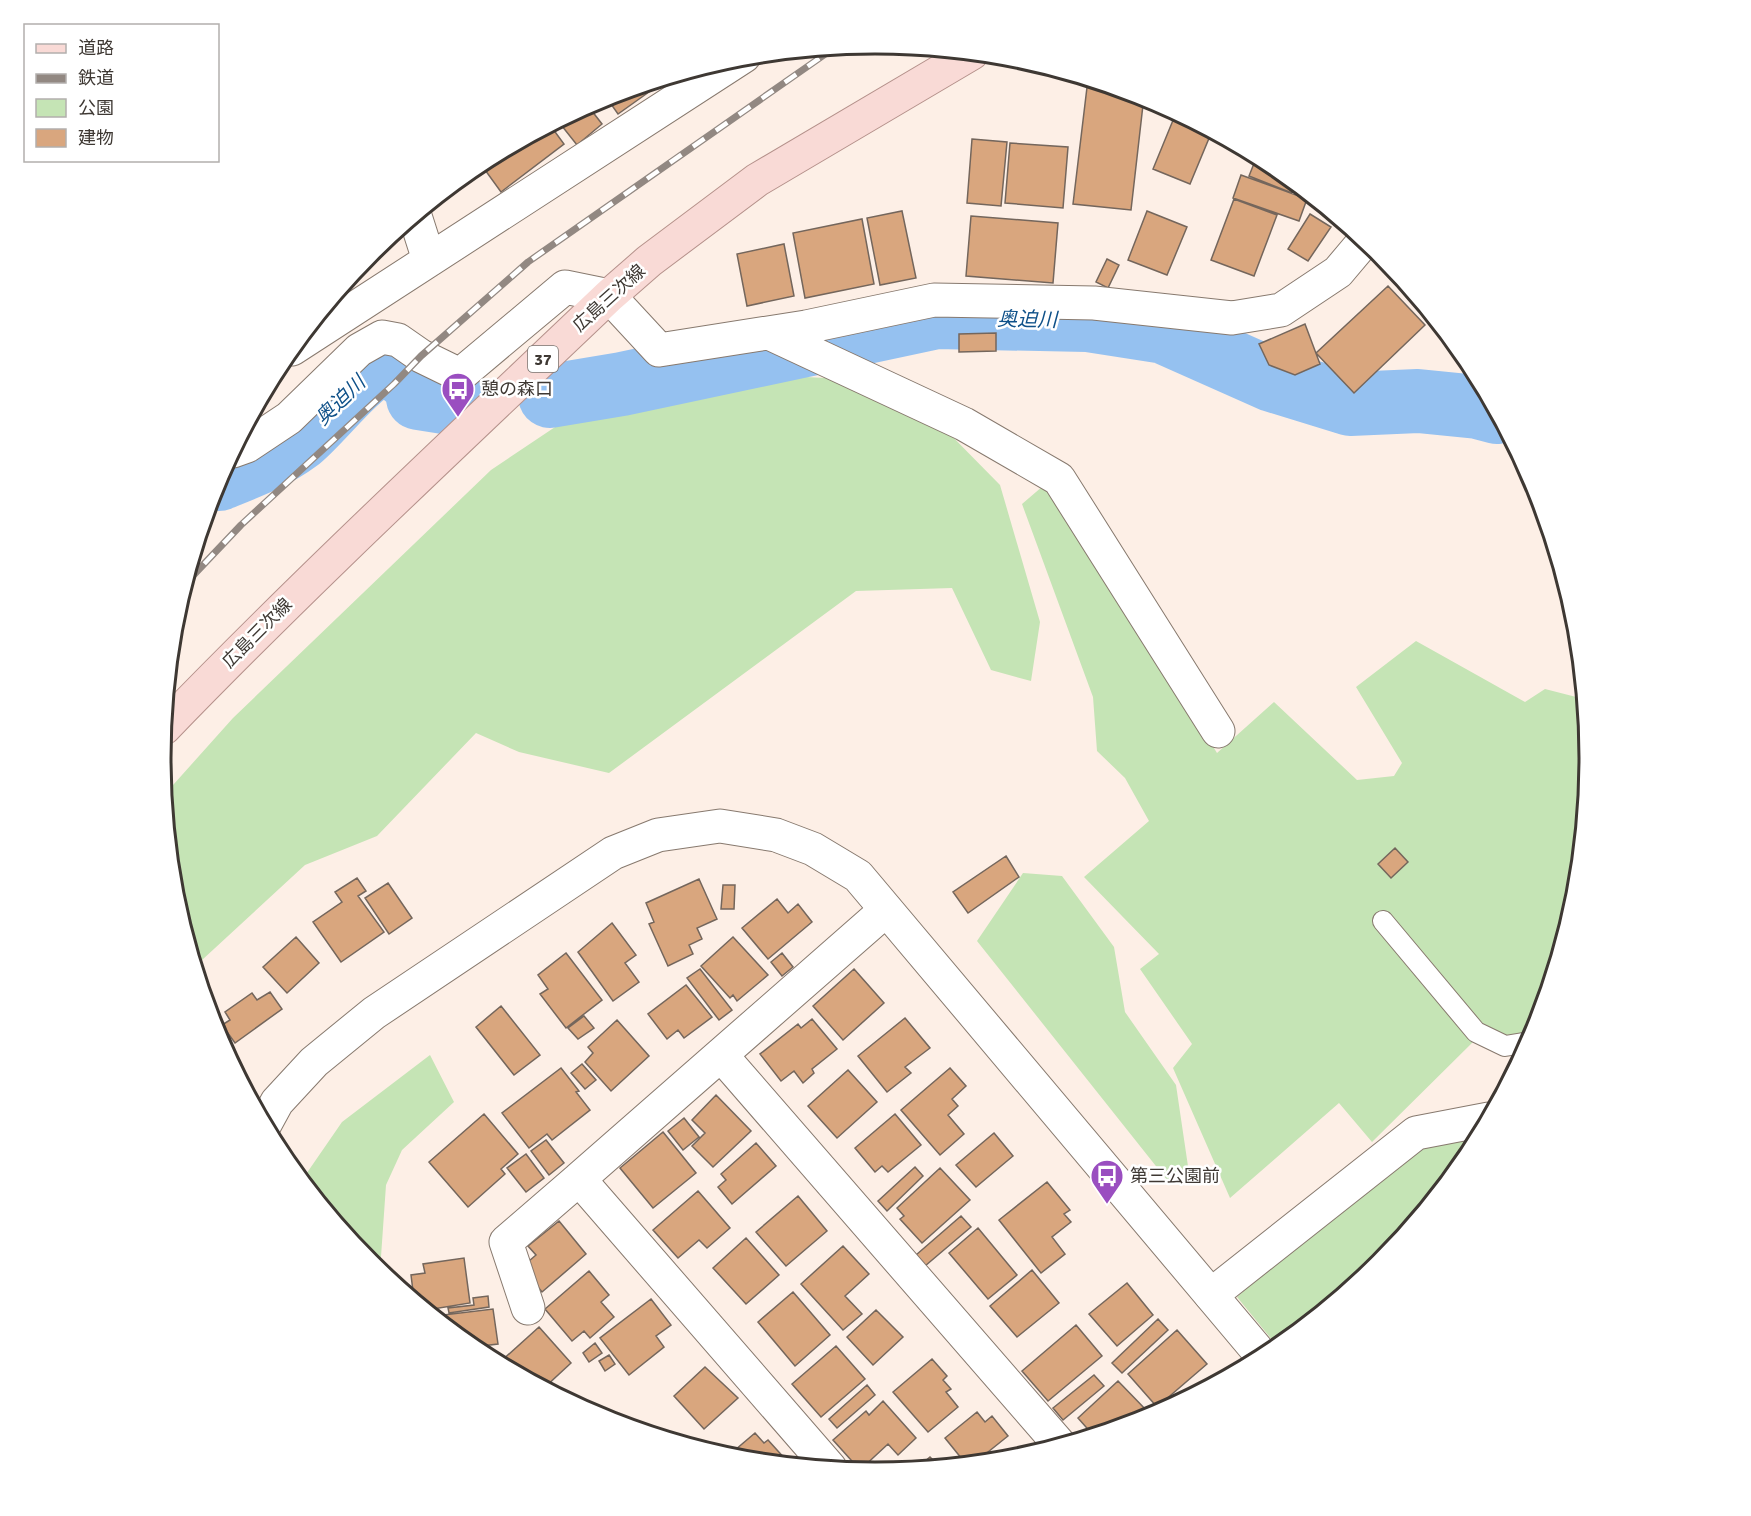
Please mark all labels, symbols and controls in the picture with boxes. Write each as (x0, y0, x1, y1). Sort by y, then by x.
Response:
legend (24, 24, 219, 162)
text: 道路 (78, 37, 114, 59)
text: 鉄道 (78, 67, 114, 89)
text: 公園 (78, 97, 114, 119)
text: 建物 (78, 127, 114, 149)
street label: 広島三次線 (568, 260, 650, 336)
water label: 奥迫川 (997, 306, 1059, 333)
road number: 37 (528, 346, 558, 372)
water label: 奥迫川 (310, 369, 372, 430)
bus stop icon: 憩の森口 (440, 371, 476, 418)
place label: 憩の森口 (481, 378, 553, 400)
street label: 広島三次線 (217, 593, 297, 673)
bus stop icon: 第三公園前 (1089, 1158, 1125, 1205)
place label: 第三公園前 (1130, 1165, 1220, 1187)

